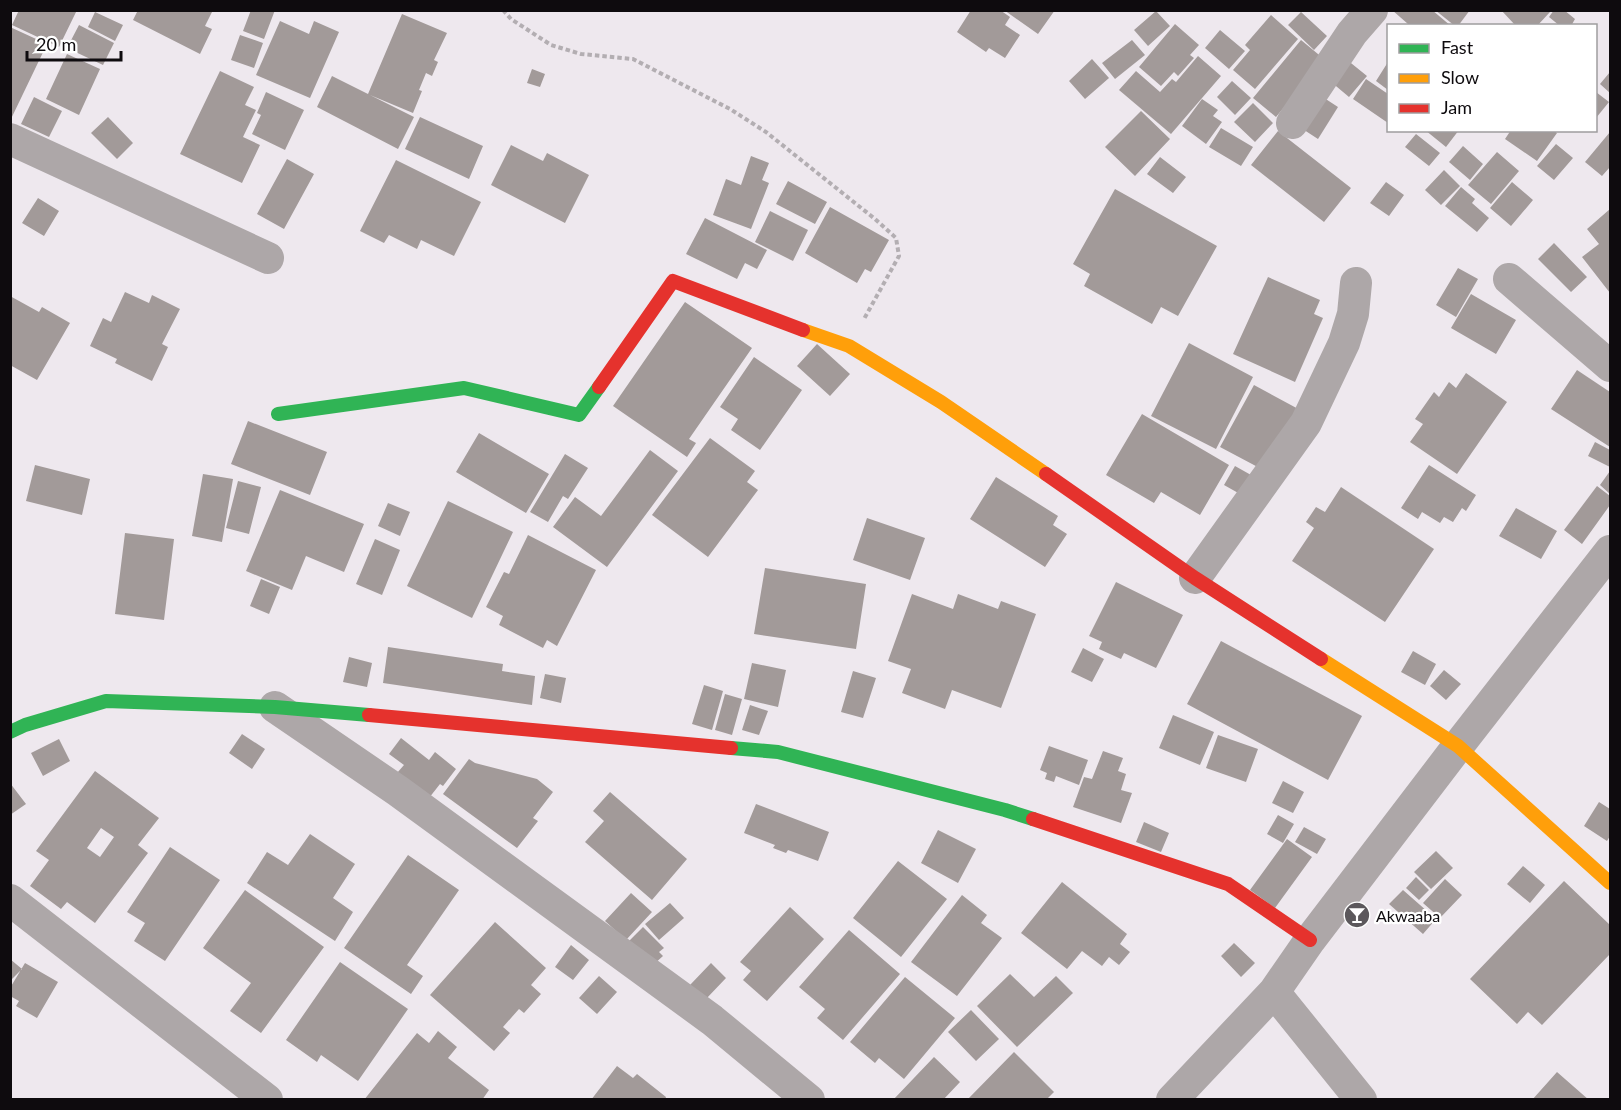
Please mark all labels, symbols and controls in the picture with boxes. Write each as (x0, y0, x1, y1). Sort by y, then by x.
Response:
scale bar (27, 24, 122, 62)
legend (1387, 24, 1597, 132)
text: 20 m (36, 33, 76, 55)
text: Fast (1441, 36, 1474, 58)
text: Slow (1441, 66, 1479, 88)
text: Jam (1441, 96, 1472, 118)
bar icon: Akwaaba (1342, 900, 1372, 930)
place label: Akwaaba (1376, 906, 1440, 925)

